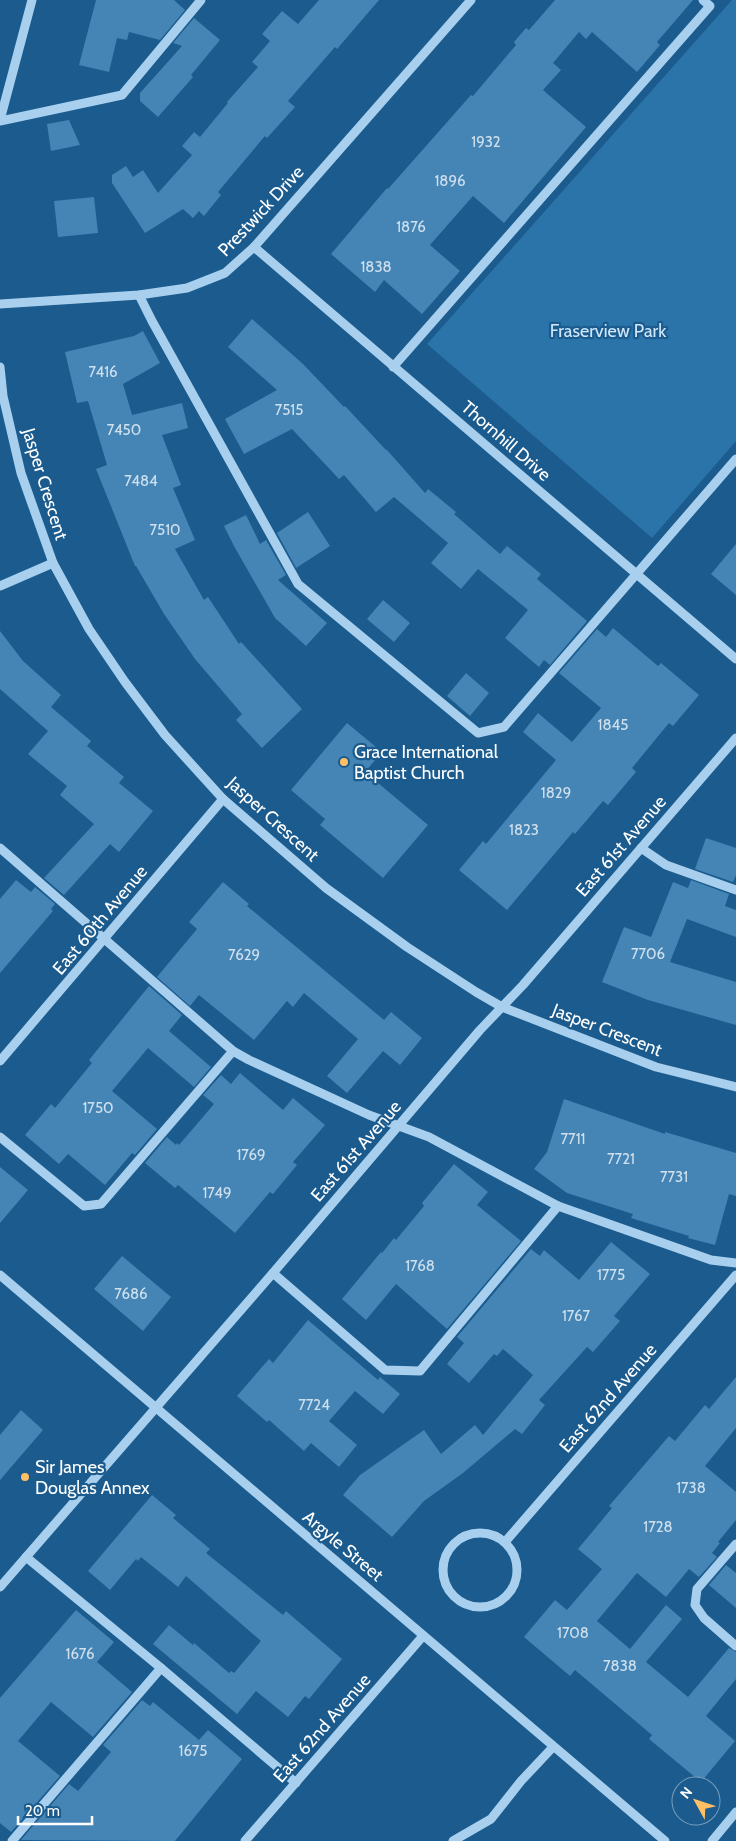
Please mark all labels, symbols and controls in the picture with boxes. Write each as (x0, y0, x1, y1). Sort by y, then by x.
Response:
house number: 1932 (471, 133, 501, 151)
street label: Prestwick Drive (213, 161, 309, 261)
house number: 1896 (434, 172, 466, 190)
house number: 1876 (396, 218, 426, 236)
house number: 1838 (360, 258, 392, 276)
park label: Fraserview Park (550, 320, 667, 342)
house number: 7416 (88, 363, 118, 381)
street label: Thornhill Drive (457, 396, 555, 486)
house number: 7515 (275, 401, 303, 419)
house number: 7450 (107, 421, 141, 439)
street label: Jasper Crescent (17, 424, 72, 543)
house number: 7484 (124, 472, 158, 490)
house number: 7510 (149, 521, 181, 539)
house number: 1845 (598, 716, 628, 734)
place label: Grace International Baptist Church (354, 741, 499, 784)
marker: Grace International Baptist Church (338, 756, 350, 768)
street label: Jasper Crescent (222, 771, 323, 866)
house number: 1829 (541, 784, 571, 802)
street label: East 61st Avenue (571, 791, 671, 901)
house number: 1823 (509, 821, 539, 839)
street label: East 60th Avenue (48, 861, 152, 979)
house number: 7706 (631, 945, 665, 963)
house number: 7629 (228, 946, 260, 964)
street label: Jasper Crescent (548, 999, 665, 1061)
street label: East 61st Avenue (306, 1096, 406, 1206)
house number: 1750 (82, 1099, 114, 1117)
house number: 7711 (561, 1130, 585, 1148)
house number: 1769 (236, 1146, 266, 1164)
house number: 7721 (607, 1150, 635, 1168)
house number: 7731 (660, 1168, 688, 1186)
house number: 1749 (202, 1184, 232, 1202)
house number: 1768 (405, 1257, 435, 1275)
house number: 1775 (597, 1266, 625, 1284)
house number: 7686 (114, 1285, 148, 1303)
house number: 1767 (562, 1307, 590, 1325)
street label: East 62nd Avenue (555, 1339, 661, 1457)
house number: 7724 (298, 1396, 330, 1414)
place label: Sir James Douglas Annex (35, 1456, 150, 1499)
marker: Sir James Douglas Annex (19, 1471, 31, 1483)
house number: 1738 (676, 1479, 706, 1497)
street label: Argyle Street (298, 1506, 388, 1586)
house number: 1728 (643, 1518, 673, 1536)
house number: 1708 (557, 1624, 589, 1642)
house number: 1676 (66, 1645, 95, 1663)
house number: 7838 (603, 1657, 637, 1675)
street label: East 62nd Avenue (269, 1669, 375, 1787)
house number: 1675 (179, 1742, 207, 1760)
north arrow (671, 1776, 721, 1826)
text: N (676, 1783, 696, 1802)
scale bar (18, 1794, 91, 1826)
text: 20 m (25, 1802, 60, 1820)

